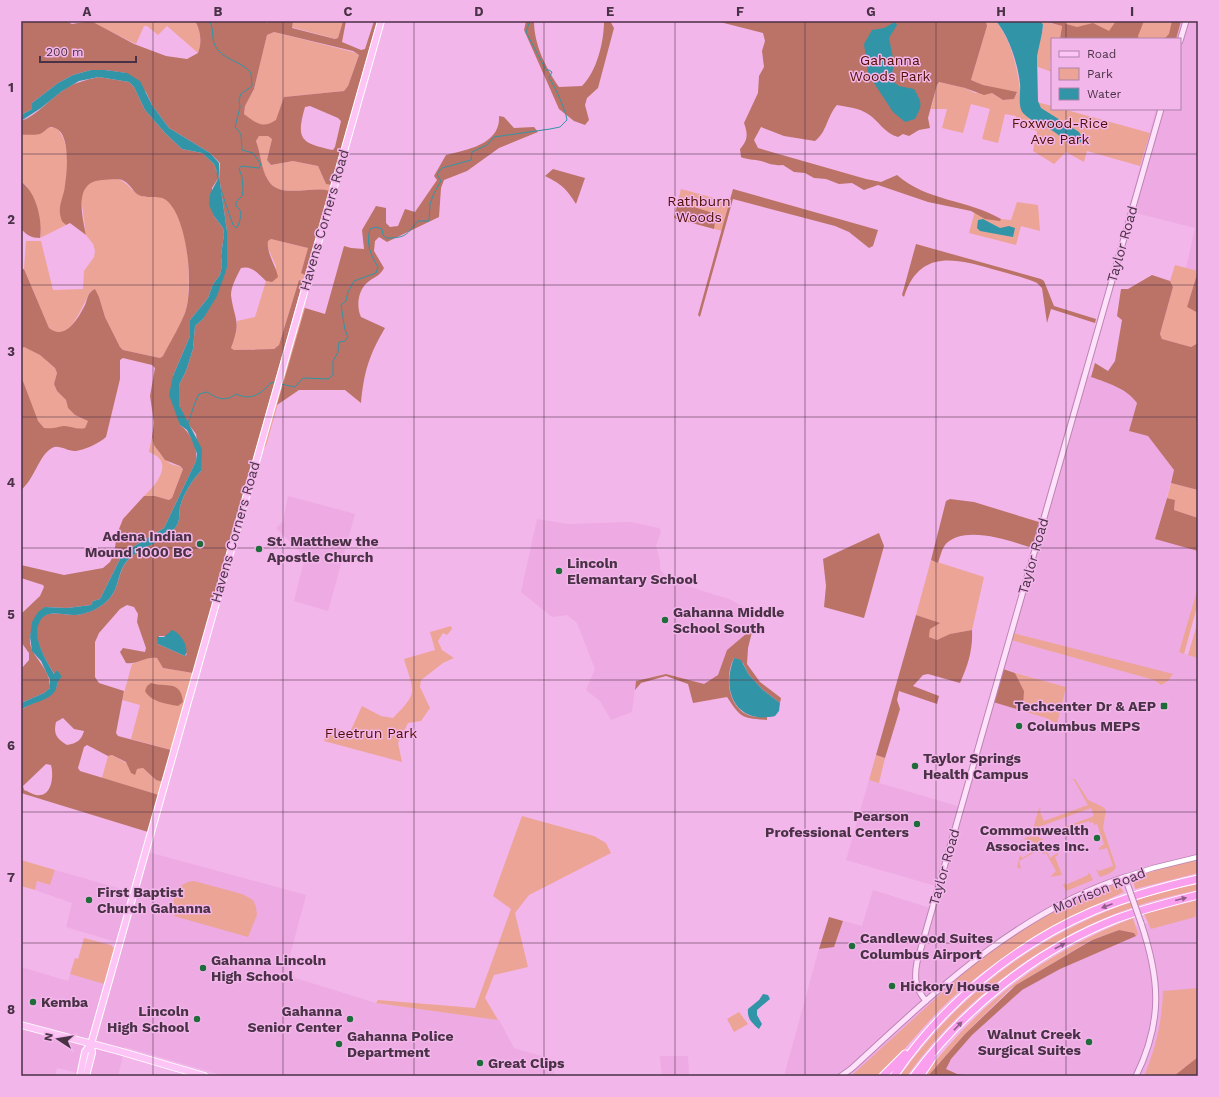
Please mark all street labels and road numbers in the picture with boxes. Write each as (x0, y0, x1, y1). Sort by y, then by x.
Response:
street label: Havens Corners Road (296, 147, 352, 293)
street label: Taylor Road (1103, 204, 1141, 284)
street label: Havens Corners Road (207, 459, 263, 605)
street label: Taylor Road (1014, 516, 1052, 596)
street label: Taylor Road (925, 827, 963, 907)
street label: Morrison Road (1050, 864, 1148, 916)

